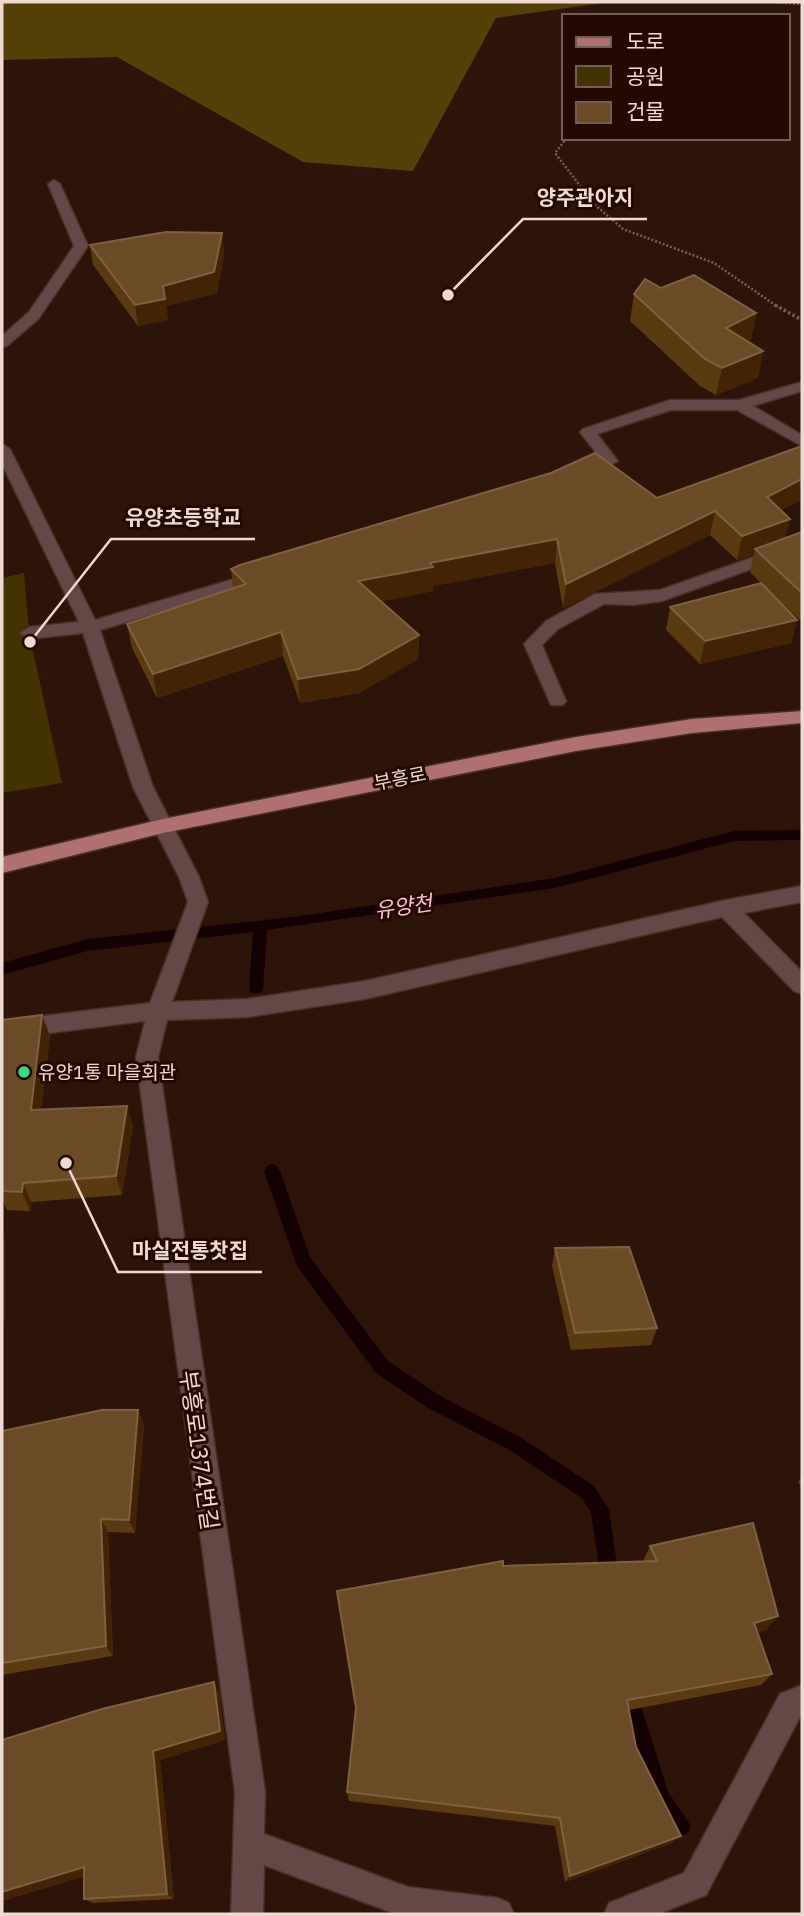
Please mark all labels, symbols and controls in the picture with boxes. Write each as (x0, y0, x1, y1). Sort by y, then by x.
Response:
legend (562, 14, 790, 140)
text: 도로 (626, 27, 665, 55)
text: 공원 (626, 62, 665, 90)
text: 건물 (626, 97, 665, 125)
callout: 양주관아지 (523, 177, 647, 219)
text: 양주관아지 (537, 183, 633, 211)
callout: 유양초등학교 (111, 497, 255, 539)
text: 유양초등학교 (125, 503, 241, 531)
street label: 부흥로 (372, 761, 428, 795)
water label: 유양천 (372, 888, 436, 924)
place label: 유양1통 마을회관 (38, 1060, 176, 1084)
marker: 유양1통 마을회관 (16, 1064, 32, 1080)
callout: 마실전통찻집 (118, 1230, 262, 1272)
text: 마실전통찻집 (132, 1236, 248, 1264)
street label: 부흥로1374번길 (174, 1368, 226, 1532)

